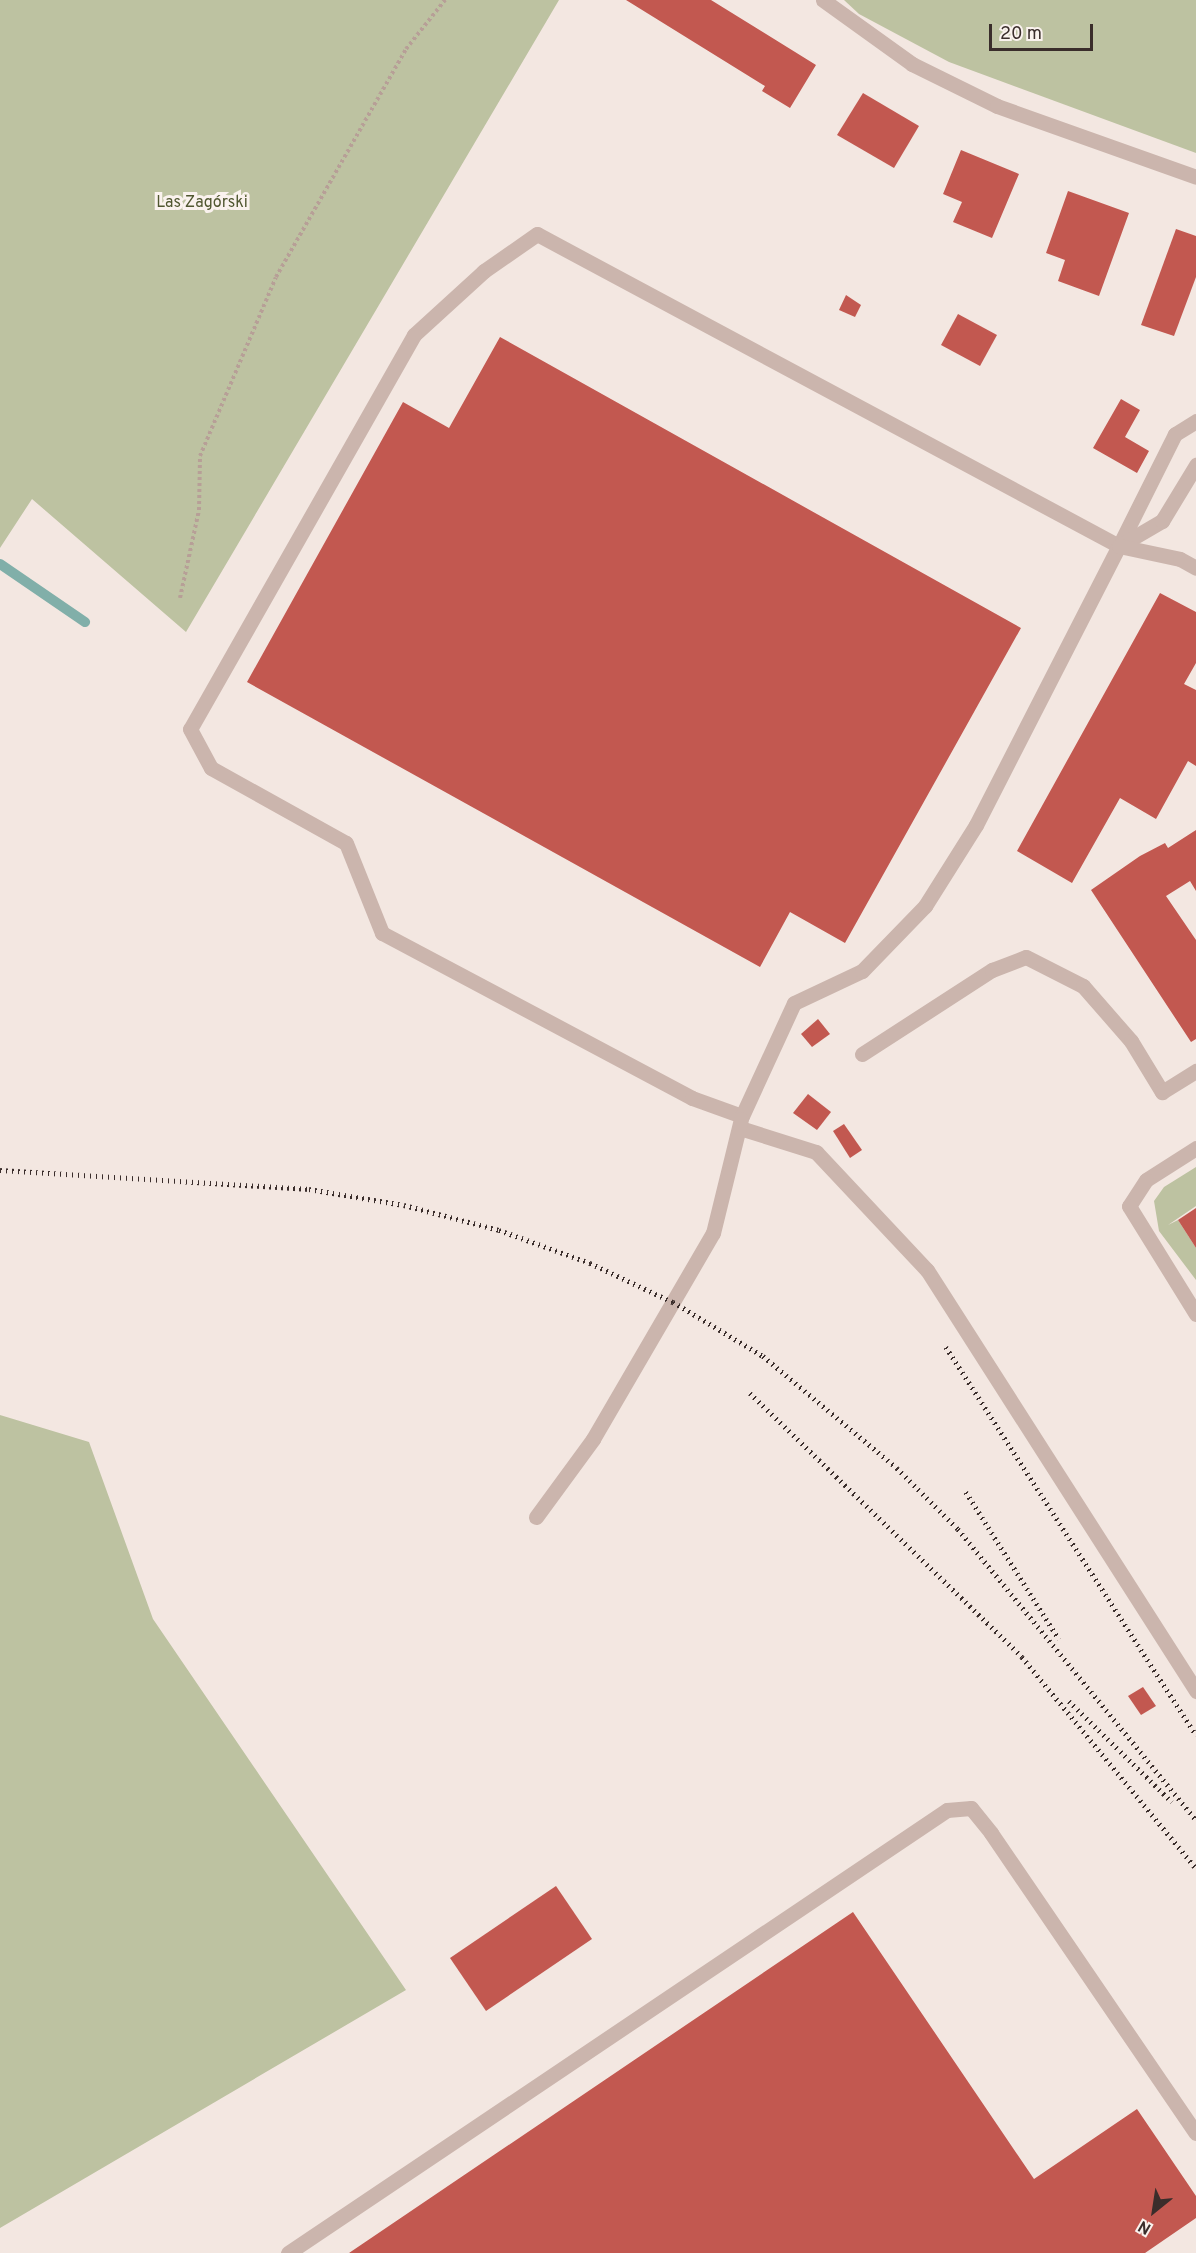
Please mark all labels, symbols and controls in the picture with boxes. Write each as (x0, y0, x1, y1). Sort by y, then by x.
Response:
scale bar (992, 12, 1096, 50)
text: 20 m (1000, 23, 1042, 46)
park label: Las Zagórski (156, 193, 248, 213)
north arrow (1124, 2181, 1184, 2241)
text: N (1135, 2215, 1155, 2238)

